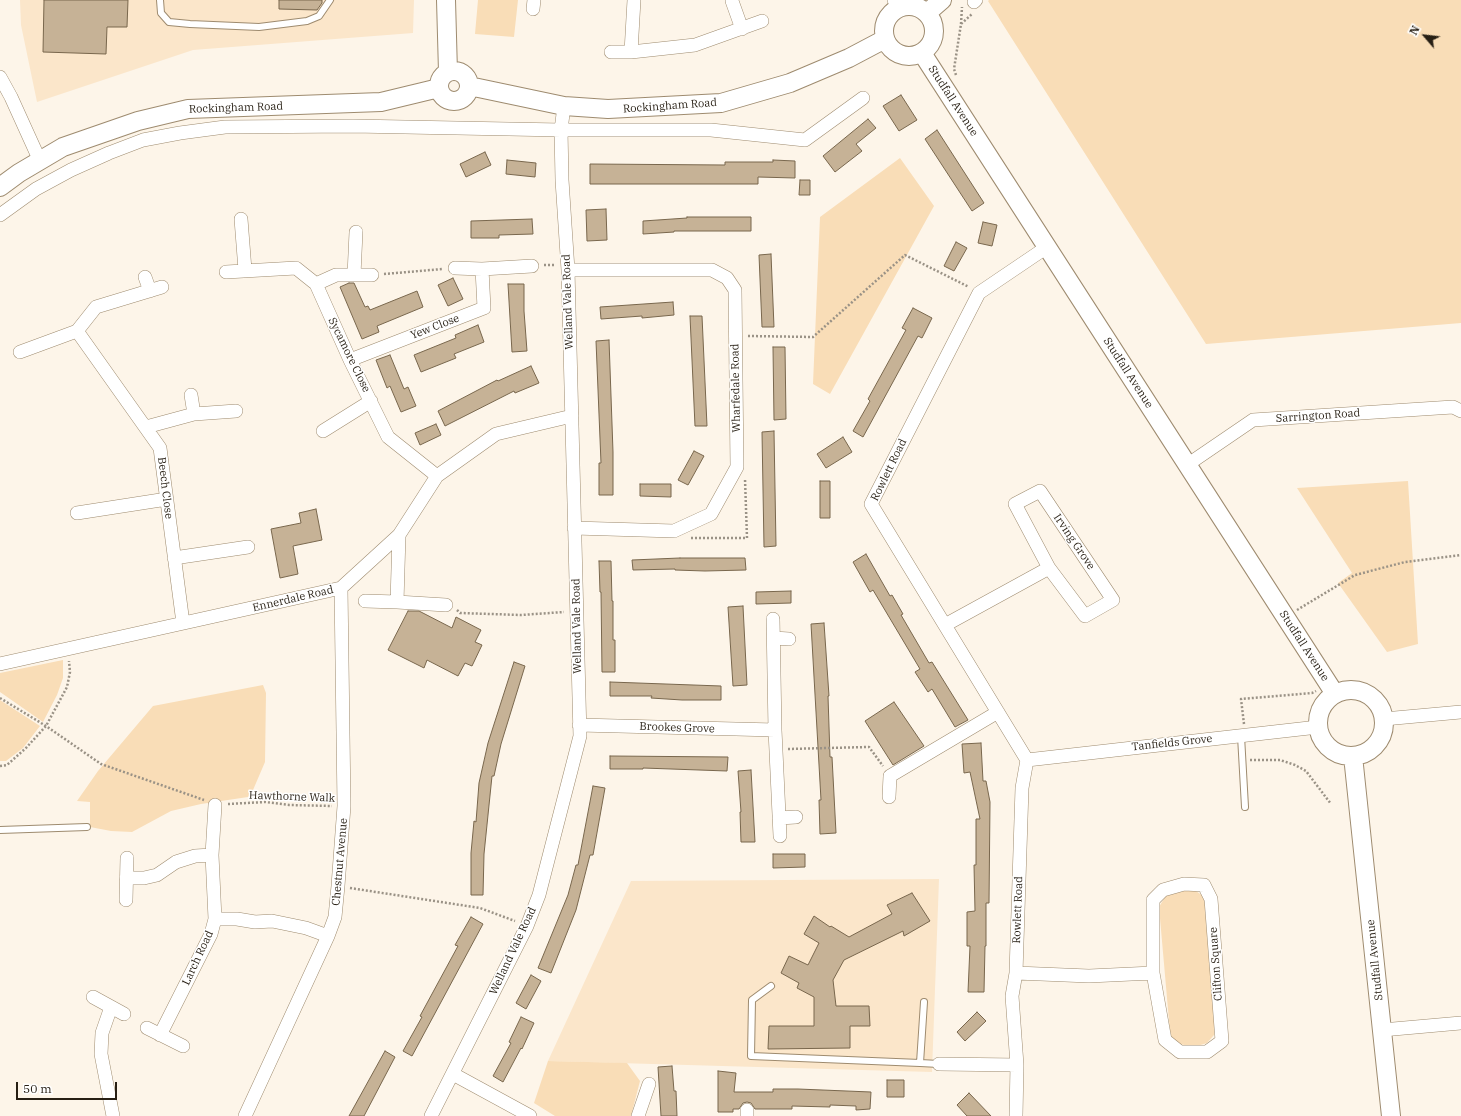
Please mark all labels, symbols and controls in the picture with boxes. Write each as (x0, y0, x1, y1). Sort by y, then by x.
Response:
north arrow (1405, 16, 1445, 56)
text: N (1406, 23, 1423, 38)
street label: Studfall Avenue (925, 63, 981, 139)
street label: Rockingham Road (623, 96, 717, 116)
street label: Rockingham Road (189, 100, 283, 116)
street label: Welland Vale Road (560, 254, 576, 350)
street label: Yew Close (409, 312, 461, 342)
street label: Sycamore Close (325, 315, 373, 395)
street label: Studfall Avenue (1100, 335, 1156, 411)
street label: Wharfedale Road (729, 343, 743, 433)
street label: Sarrington Road (1275, 406, 1361, 426)
street label: Rowlett Road (868, 437, 910, 503)
street label: Beech Close (155, 456, 175, 520)
street label: Irving Grove (1051, 512, 1097, 572)
street label: Welland Vale Road (570, 578, 584, 674)
street label: Ennerdale Road (251, 583, 335, 615)
street label: Studfall Avenue (1276, 608, 1332, 684)
street label: Brookes Grove (639, 720, 715, 736)
street label: Tanfields Grove (1131, 732, 1213, 754)
street label: Hawthorne Walk (249, 789, 335, 805)
street label: Chestnut Avenue (330, 818, 350, 906)
street label: Rowlett Road (1010, 876, 1026, 944)
street label: Welland Vale Road (487, 905, 539, 997)
street label: Studfall Avenue (1364, 919, 1386, 1001)
street label: Clifton Square (1207, 927, 1225, 1001)
street label: Larch Road (180, 929, 216, 987)
scale bar (18, 1074, 119, 1100)
text: 50 m (23, 1081, 52, 1096)

